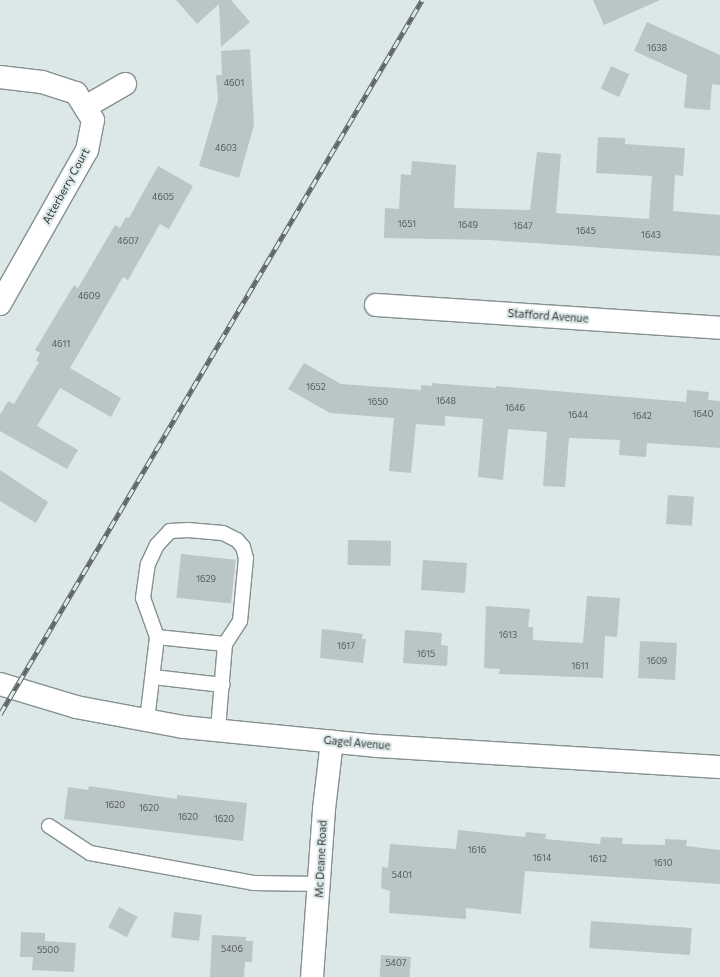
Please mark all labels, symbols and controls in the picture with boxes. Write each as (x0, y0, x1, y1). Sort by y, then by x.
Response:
house number: 1638 (647, 43, 667, 53)
house number: 4601 (224, 78, 244, 88)
house number: 4603 (215, 143, 237, 153)
street label: Atterberry Court (40, 146, 92, 226)
house number: 4605 (152, 192, 174, 202)
house number: 1651 (398, 219, 416, 229)
house number: 1649 (458, 220, 478, 230)
house number: 1647 (513, 221, 533, 231)
house number: 1645 (576, 226, 596, 236)
house number: 1643 (641, 230, 661, 240)
house number: 4607 (117, 236, 139, 246)
house number: 4609 (78, 291, 100, 301)
street label: Stafford Avenue (507, 307, 589, 325)
house number: 4611 (52, 339, 70, 349)
house number: 1652 (306, 382, 326, 392)
house number: 1648 (436, 396, 456, 406)
house number: 1650 (368, 397, 388, 407)
house number: 1646 (505, 403, 525, 413)
house number: 1640 (693, 409, 713, 419)
house number: 1644 (568, 410, 588, 420)
house number: 1642 (632, 411, 652, 421)
house number: 1629 (196, 574, 216, 584)
house number: 1613 (499, 630, 517, 640)
house number: 1617 (337, 641, 355, 651)
house number: 1615 (417, 649, 435, 659)
house number: 1609 (647, 656, 667, 666)
house number: 1611 (571, 661, 589, 671)
street label: Gagel Avenue (323, 734, 391, 752)
house number: 1620 (105, 800, 125, 810)
house number: 1620 (139, 803, 159, 813)
house number: 1620 (178, 812, 198, 822)
house number: 1620 (214, 814, 234, 824)
street label: Mc Deane Road (312, 820, 330, 898)
house number: 1616 (468, 845, 486, 855)
house number: 1614 (533, 853, 551, 863)
house number: 1612 (589, 854, 607, 864)
house number: 1610 (653, 858, 673, 868)
house number: 5401 (392, 870, 412, 880)
house number: 5406 (221, 944, 243, 954)
house number: 5500 (37, 945, 59, 955)
house number: 5407 (385, 958, 407, 968)

